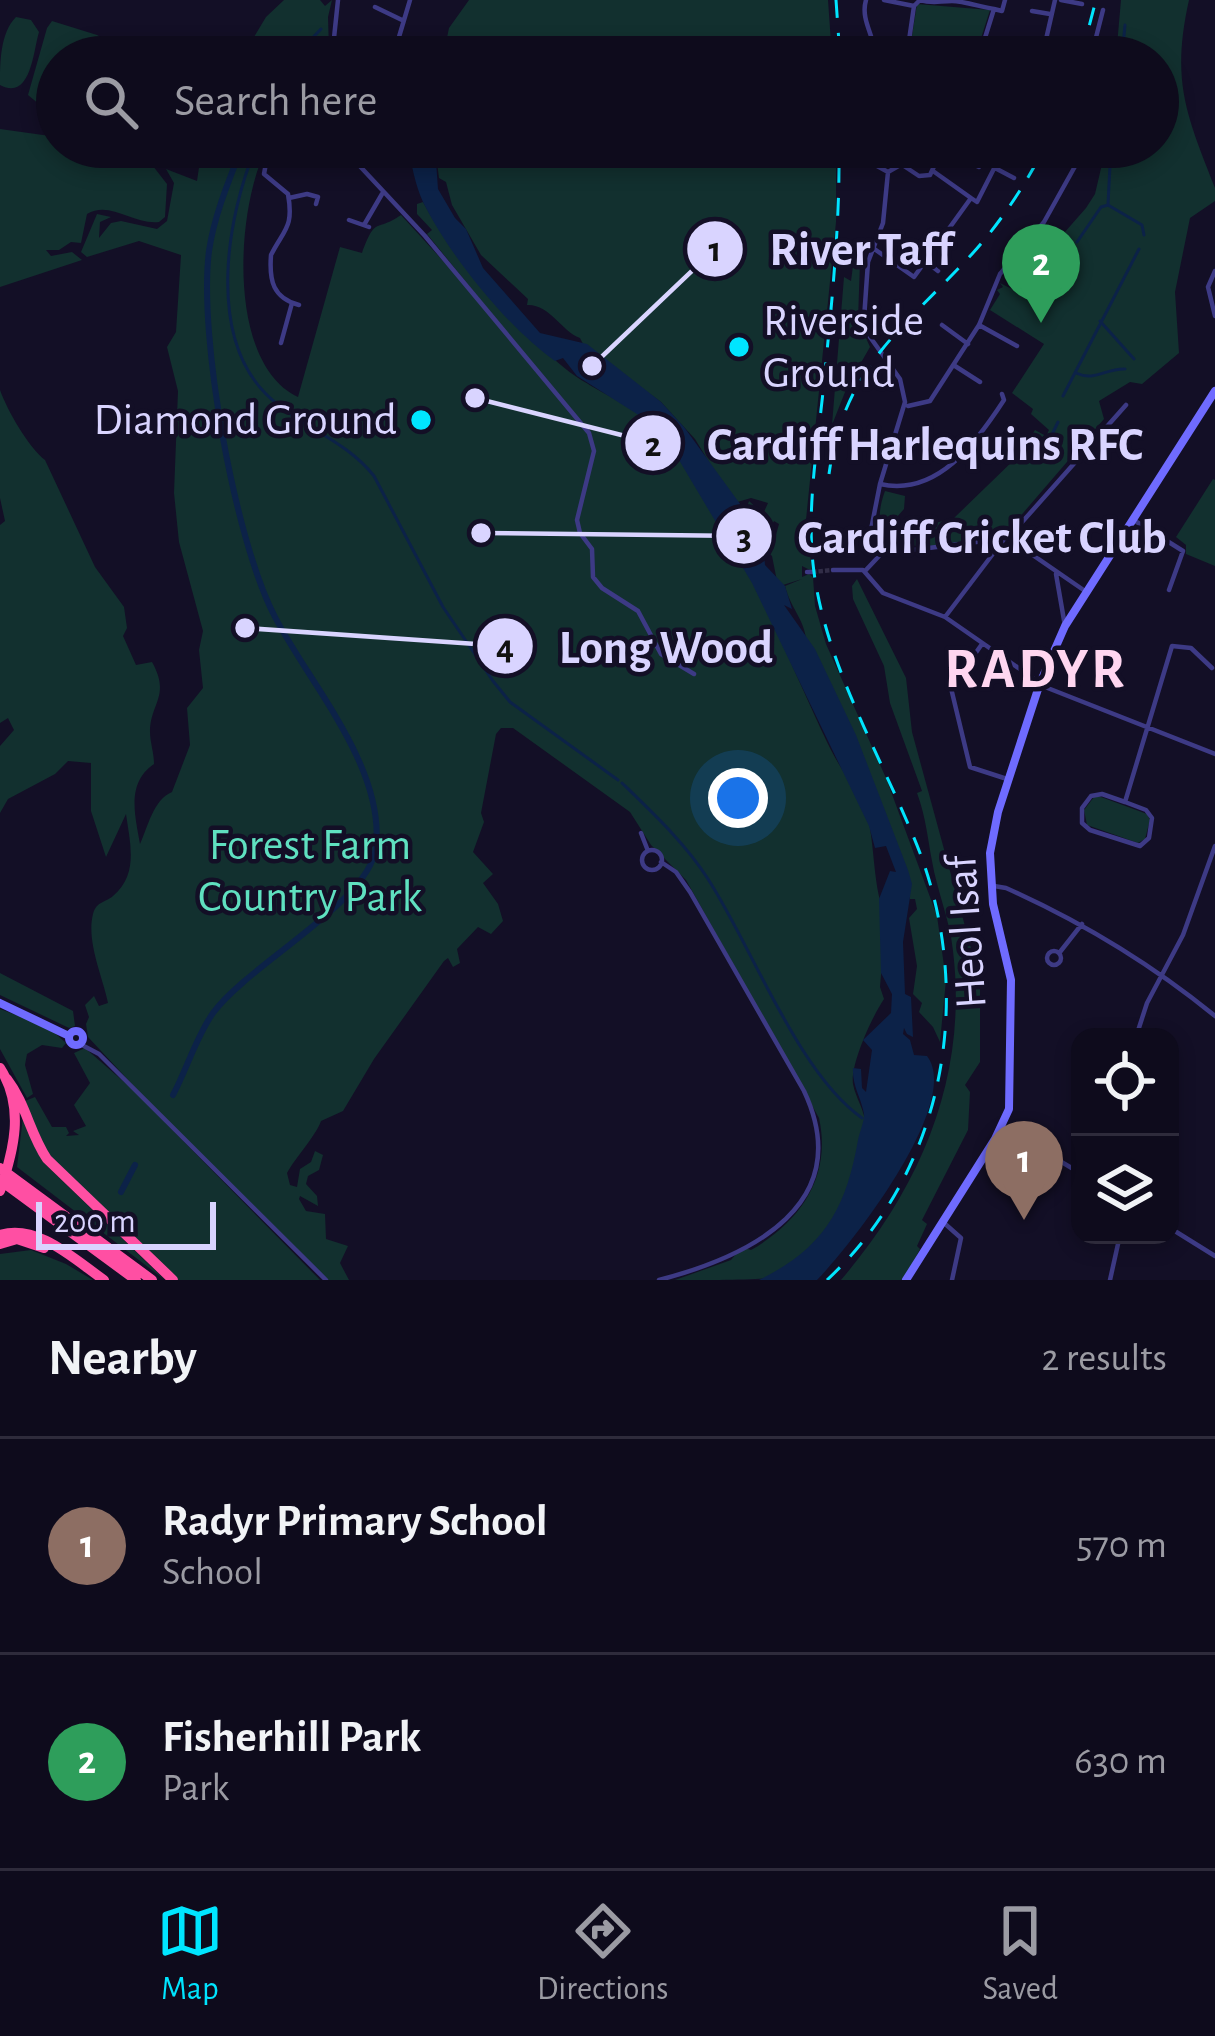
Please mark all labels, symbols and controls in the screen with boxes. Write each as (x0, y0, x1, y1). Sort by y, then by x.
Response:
search box (36, 36, 1179, 168)
icon: search (78, 69, 144, 135)
text: Search here (174, 79, 377, 124)
callout: River Taff (685, 207, 976, 291)
pin: 2 (1002, 224, 1080, 323)
text: River Taff (769, 227, 956, 275)
text: 1 (709, 232, 721, 268)
place label: Riverside Ground (763, 299, 924, 396)
marker: Riverside Ground (726, 334, 752, 360)
place label: Diamond Ground (93, 398, 397, 443)
callout: Cardiff Harlequins RFC (623, 401, 1167, 485)
marker: Diamond Ground (408, 407, 434, 433)
text: Cardiff Harlequins RFC (707, 422, 1143, 470)
text: 2 (645, 427, 662, 463)
callout: Cardiff Cricket Club (714, 494, 1191, 578)
text: Cardiff Cricket Club (797, 515, 1167, 563)
text: 3 (736, 520, 752, 556)
callout: Long Wood (475, 604, 797, 688)
text: Long Wood (559, 625, 773, 673)
text: 4 (496, 630, 514, 666)
district label: RADYR (944, 641, 1128, 698)
your location (708, 768, 768, 828)
park label: Forest Farm Country Park (198, 823, 423, 920)
street label: Heol Isaf (939, 852, 995, 1010)
map controls (1071, 1028, 1179, 1244)
button: locate (1071, 1028, 1179, 1136)
pin: 1 (985, 1121, 1063, 1220)
button: layers (1071, 1136, 1179, 1244)
scale bar (36, 1196, 216, 1249)
text: 200 m (54, 1206, 136, 1239)
text: Nearby (48, 1333, 197, 1384)
text: 2 results (1041, 1339, 1167, 1378)
text: Radyr Primary School (162, 1499, 548, 1544)
text: 1 (80, 1526, 94, 1565)
text: 570 m (1076, 1526, 1167, 1565)
text: School (162, 1553, 263, 1592)
text: Fisherhill Park (162, 1715, 421, 1760)
text: 2 (78, 1742, 96, 1781)
text: 630 m (1074, 1742, 1167, 1781)
text: Park (162, 1769, 229, 1808)
tab: Map (157, 1898, 223, 2010)
tab: Directions (537, 1898, 668, 2010)
tab: Saved (982, 1898, 1058, 2010)

